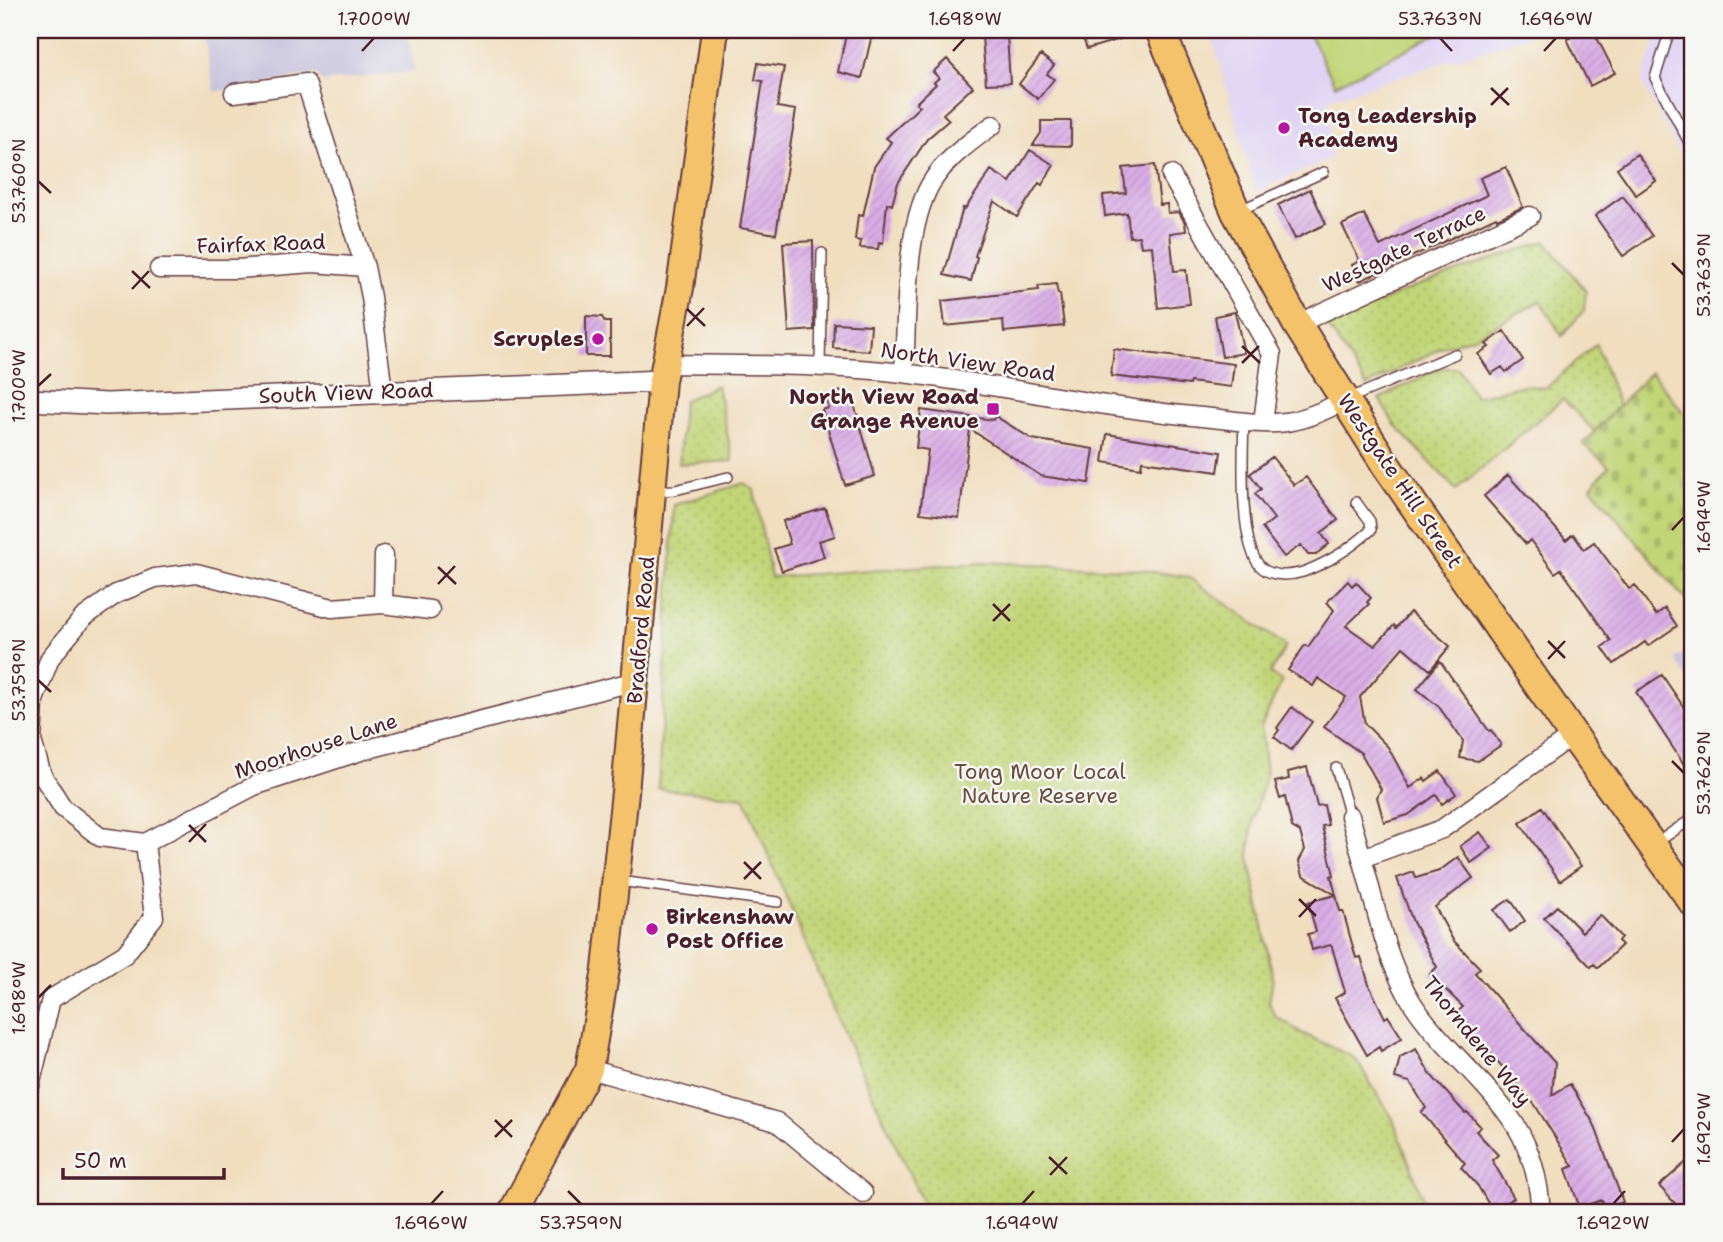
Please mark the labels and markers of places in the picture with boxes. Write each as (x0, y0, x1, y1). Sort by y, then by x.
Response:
place label: Tong Leadership Academy (1298, 102, 1477, 154)
marker: Tong Leadership Academy (1276, 120, 1292, 136)
place label: Scruples (493, 325, 584, 353)
marker: Scruples (590, 331, 606, 347)
place label: North View Road Grange Avenue (789, 383, 979, 435)
marker: North View Road Grange Avenue (985, 401, 1001, 417)
place label: Birkenshaw Post Office (666, 903, 794, 955)
marker: Birkenshaw Post Office (644, 921, 660, 937)

